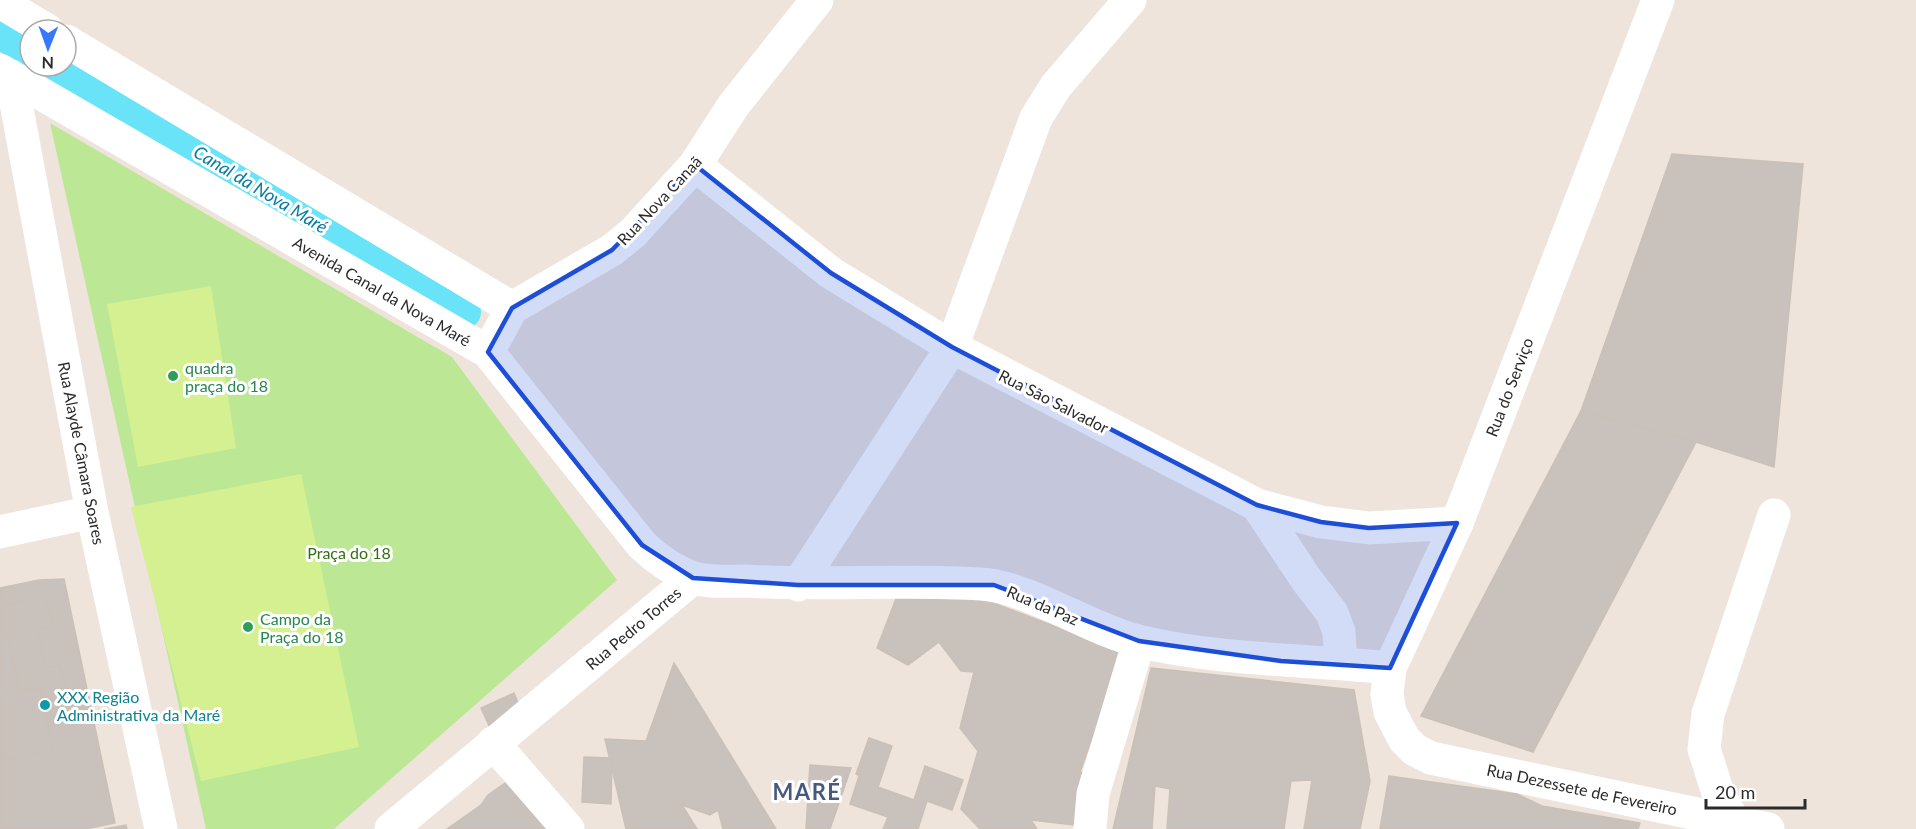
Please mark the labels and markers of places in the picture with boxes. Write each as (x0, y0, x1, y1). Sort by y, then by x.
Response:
place label: quadra praça do 18 (185, 358, 268, 395)
marker: quadra praça do 18 (166, 369, 180, 383)
place label: Campo da Praça do 18 (260, 609, 344, 646)
marker: Campo da Praça do 18 (241, 620, 255, 634)
place label: XXX Região Administrativa da Maré (57, 687, 220, 724)
marker: XXX Região Administrativa da Maré (38, 698, 52, 712)

